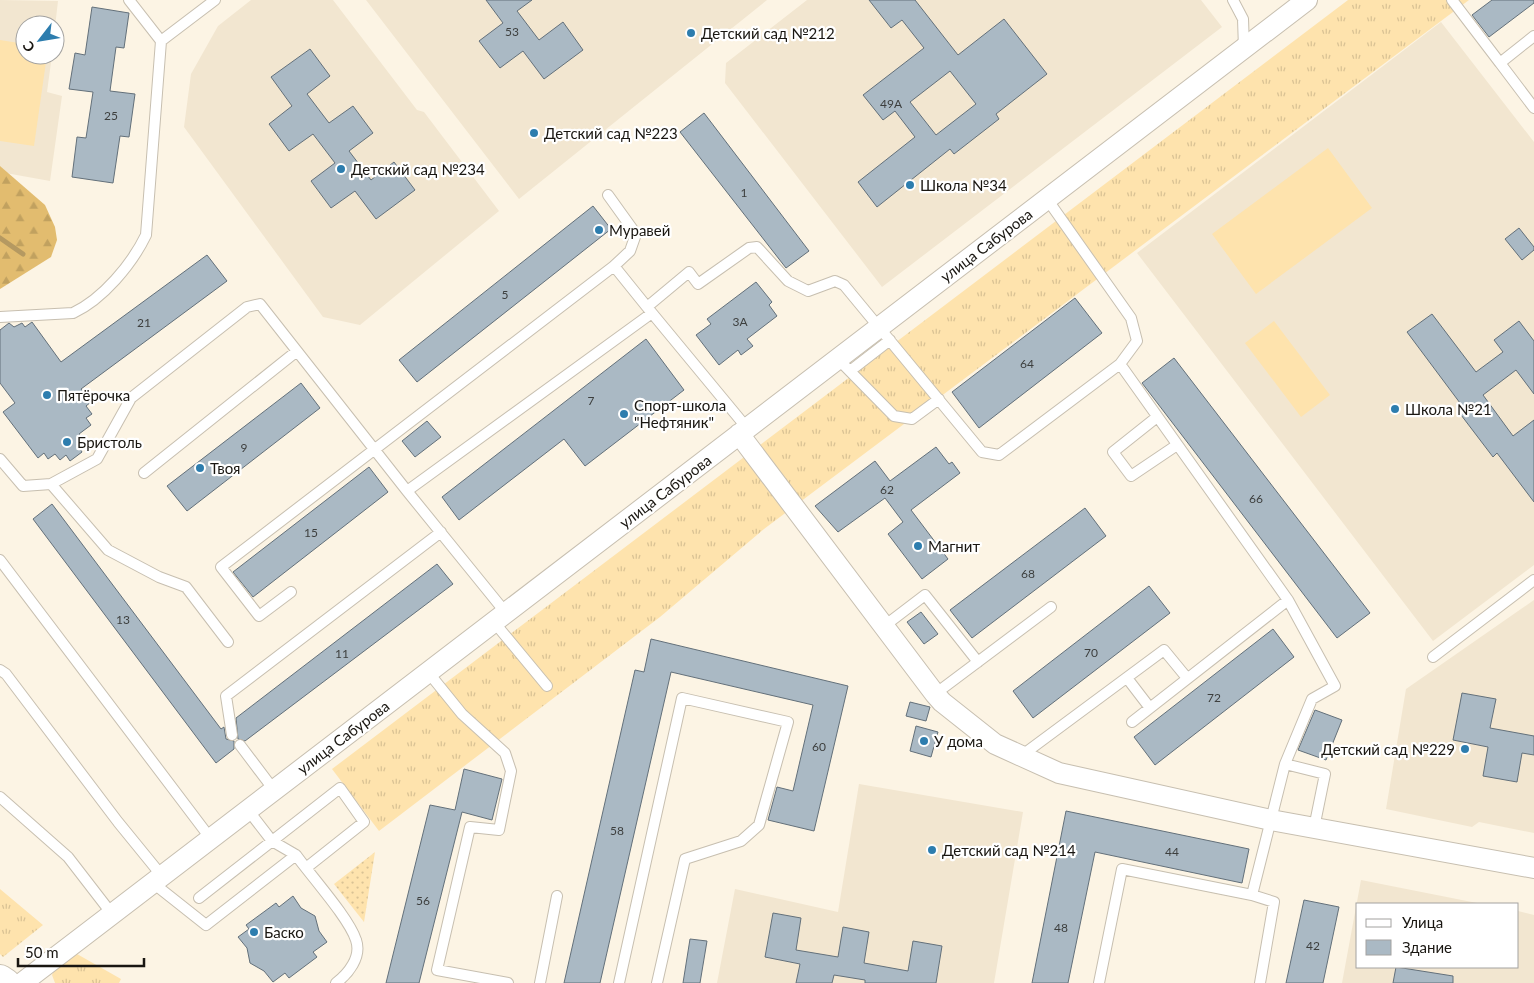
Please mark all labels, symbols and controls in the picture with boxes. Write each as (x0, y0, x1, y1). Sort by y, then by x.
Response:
north arrow (15, 15, 65, 65)
house number: 53 (505, 24, 519, 39)
place label: Детский сад №212 (701, 24, 835, 42)
marker: Детский сад №212 (685, 27, 697, 39)
text: С (18, 38, 38, 55)
house number: 49А (880, 96, 903, 111)
house number: 25 (104, 108, 118, 123)
place label: Детский сад №223 (544, 124, 678, 142)
marker: Детский сад №223 (528, 127, 540, 139)
place label: Детский сад №234 (351, 160, 485, 178)
marker: Детский сад №234 (335, 163, 347, 175)
place label: Школа №34 (920, 176, 1007, 194)
marker: Школа №34 (904, 179, 916, 191)
house number: 1 (741, 185, 748, 200)
street label: улица Сабурова (937, 205, 1035, 285)
place label: Муравей (609, 221, 670, 239)
marker: Муравей (593, 224, 605, 236)
house number: 5 (502, 287, 509, 302)
house number: 3А (732, 314, 748, 329)
house number: 21 (137, 315, 151, 330)
house number: 64 (1020, 356, 1034, 371)
place label: Пятёрочка (57, 386, 130, 404)
marker: Пятёрочка (41, 389, 53, 401)
house number: 7 (588, 393, 595, 408)
place label: Спорт-школа "Нефтяник" (634, 396, 726, 431)
place label: Школа №21 (1405, 400, 1492, 418)
marker: Школа №21 (1389, 403, 1401, 415)
marker: Спорт-школа "Нефтяник" (618, 408, 630, 420)
place label: Бристоль (77, 433, 142, 451)
marker: Бристоль (61, 436, 73, 448)
house number: 9 (241, 440, 248, 455)
street label: улица Сабурова (616, 451, 714, 531)
place label: Твоя (210, 459, 240, 477)
marker: Твоя (194, 462, 206, 474)
house number: 62 (880, 482, 894, 497)
house number: 66 (1249, 491, 1263, 506)
house number: 15 (304, 525, 318, 540)
place label: Магнит (928, 537, 980, 555)
marker: Магнит (912, 540, 924, 552)
house number: 68 (1021, 566, 1035, 581)
house number: 13 (116, 612, 130, 627)
house number: 70 (1084, 645, 1098, 660)
house number: 11 (335, 646, 349, 661)
house number: 72 (1207, 690, 1221, 705)
street label: улица Сабурова (294, 697, 392, 777)
place label: У дома (934, 732, 983, 750)
marker: У дома (918, 735, 930, 747)
house number: 60 (812, 739, 826, 754)
place label: Детский сад №229 (1321, 740, 1455, 758)
marker: Детский сад №229 (1459, 743, 1471, 755)
house number: 58 (610, 823, 624, 838)
place label: Детский сад №214 (942, 841, 1076, 859)
marker: Детский сад №214 (926, 844, 938, 856)
house number: 44 (1165, 844, 1179, 859)
house number: 56 (416, 893, 430, 908)
legend (1356, 903, 1519, 968)
text: Улица (1402, 913, 1443, 931)
house number: 48 (1054, 920, 1068, 935)
place label: Баско (264, 923, 304, 941)
marker: Баско (248, 926, 260, 938)
scale bar (18, 936, 144, 968)
house number: 42 (1306, 938, 1320, 953)
text: Здание (1402, 938, 1452, 956)
text: 50 m (25, 943, 59, 961)

